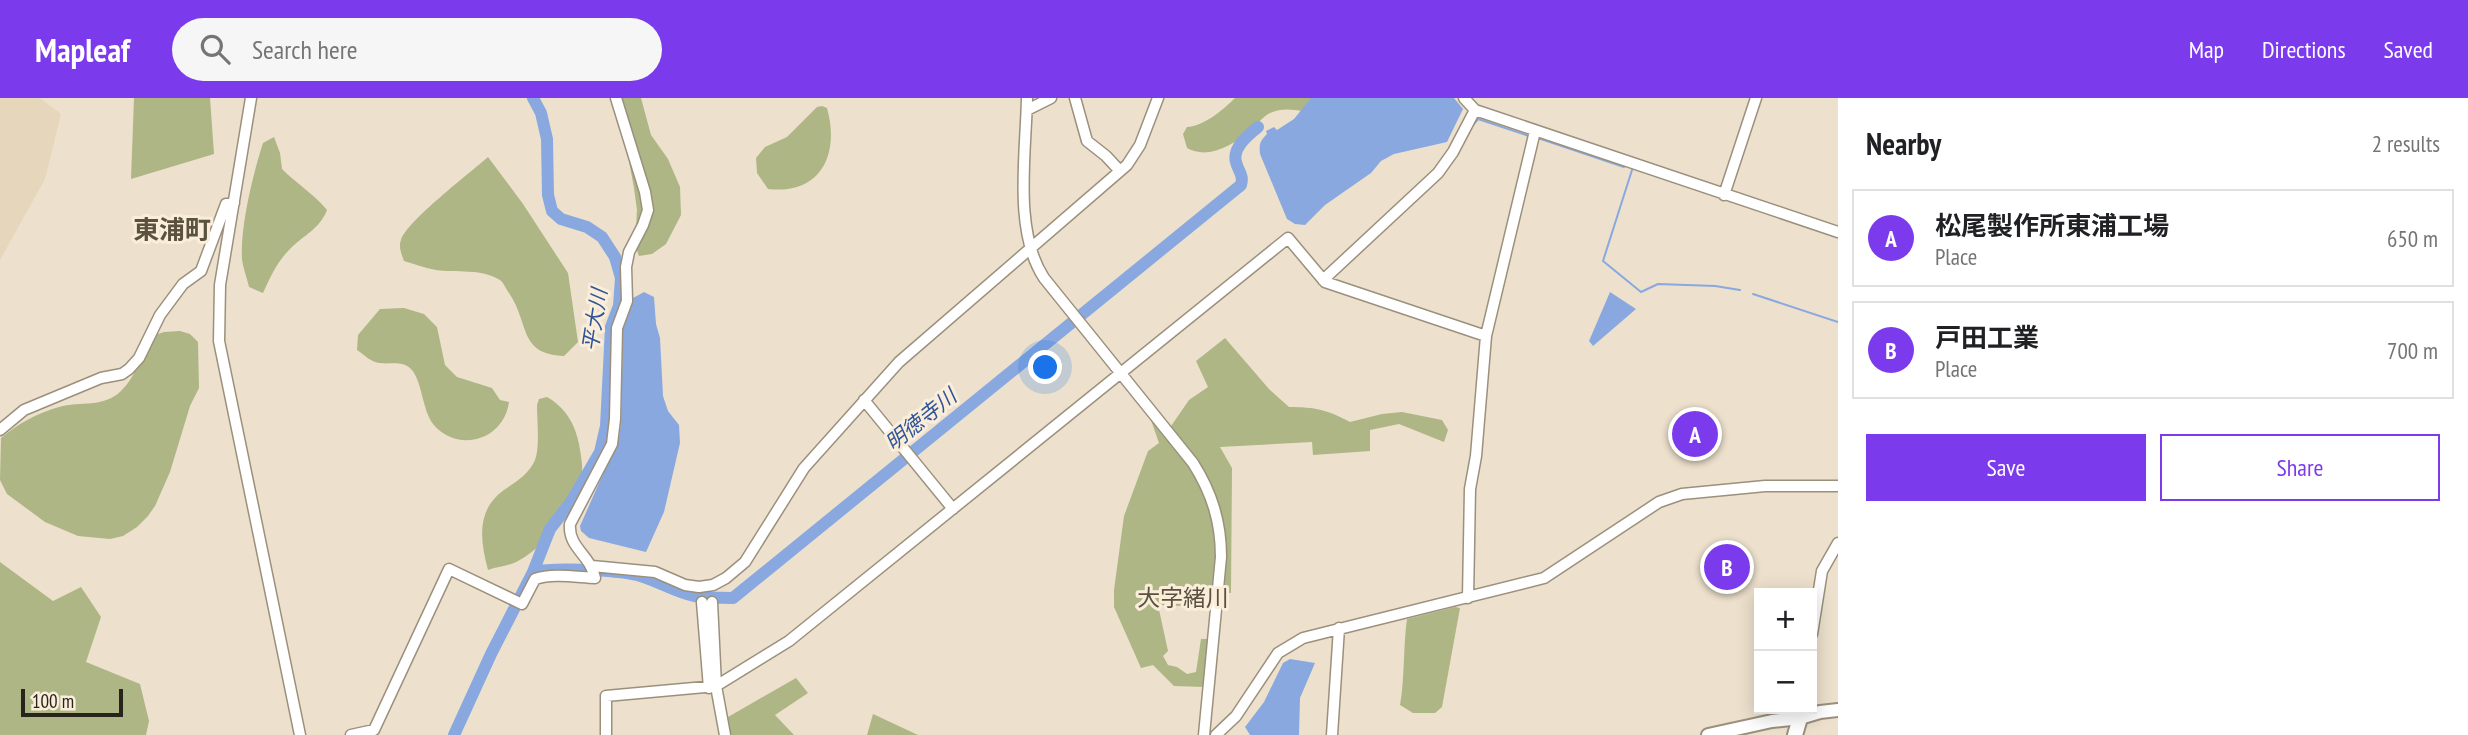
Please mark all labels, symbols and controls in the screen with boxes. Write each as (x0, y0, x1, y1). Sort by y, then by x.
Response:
search box (172, 18, 662, 81)
text: Mapleaf (35, 28, 130, 71)
icon: search (196, 30, 234, 68)
text: Search here (252, 33, 358, 66)
text: Map (2189, 34, 2224, 65)
text: Directions (2262, 34, 2346, 65)
text: Saved (2384, 34, 2433, 65)
text: Nearby (1866, 124, 1941, 163)
text: 2 results (2372, 129, 2440, 158)
text: 松尾製作所東浦工場 (1935, 209, 2169, 242)
district label: 東浦町 (133, 213, 211, 246)
text: A (1885, 224, 1897, 253)
text: 650 m (2387, 224, 2438, 253)
text: Place (1935, 242, 1977, 271)
water label: 平大川 (576, 285, 613, 353)
text: 戸田工業 (1935, 321, 2039, 354)
text: B (1885, 336, 1897, 365)
text: 700 m (2387, 336, 2438, 365)
your location (1028, 350, 1062, 384)
text: Place (1935, 354, 1977, 383)
water label: 明徳寺川 (880, 381, 963, 457)
pin: A (1672, 408, 1718, 460)
button: Save (1866, 434, 2146, 501)
button: Share (2160, 434, 2440, 501)
pin: B (1704, 541, 1750, 593)
district label: 大字緒川 (1137, 583, 1229, 612)
map controls (1754, 588, 1817, 714)
button: + (1754, 588, 1817, 651)
button: − (1754, 651, 1817, 714)
scale bar (21, 686, 122, 718)
text: 100 m (32, 689, 74, 713)

